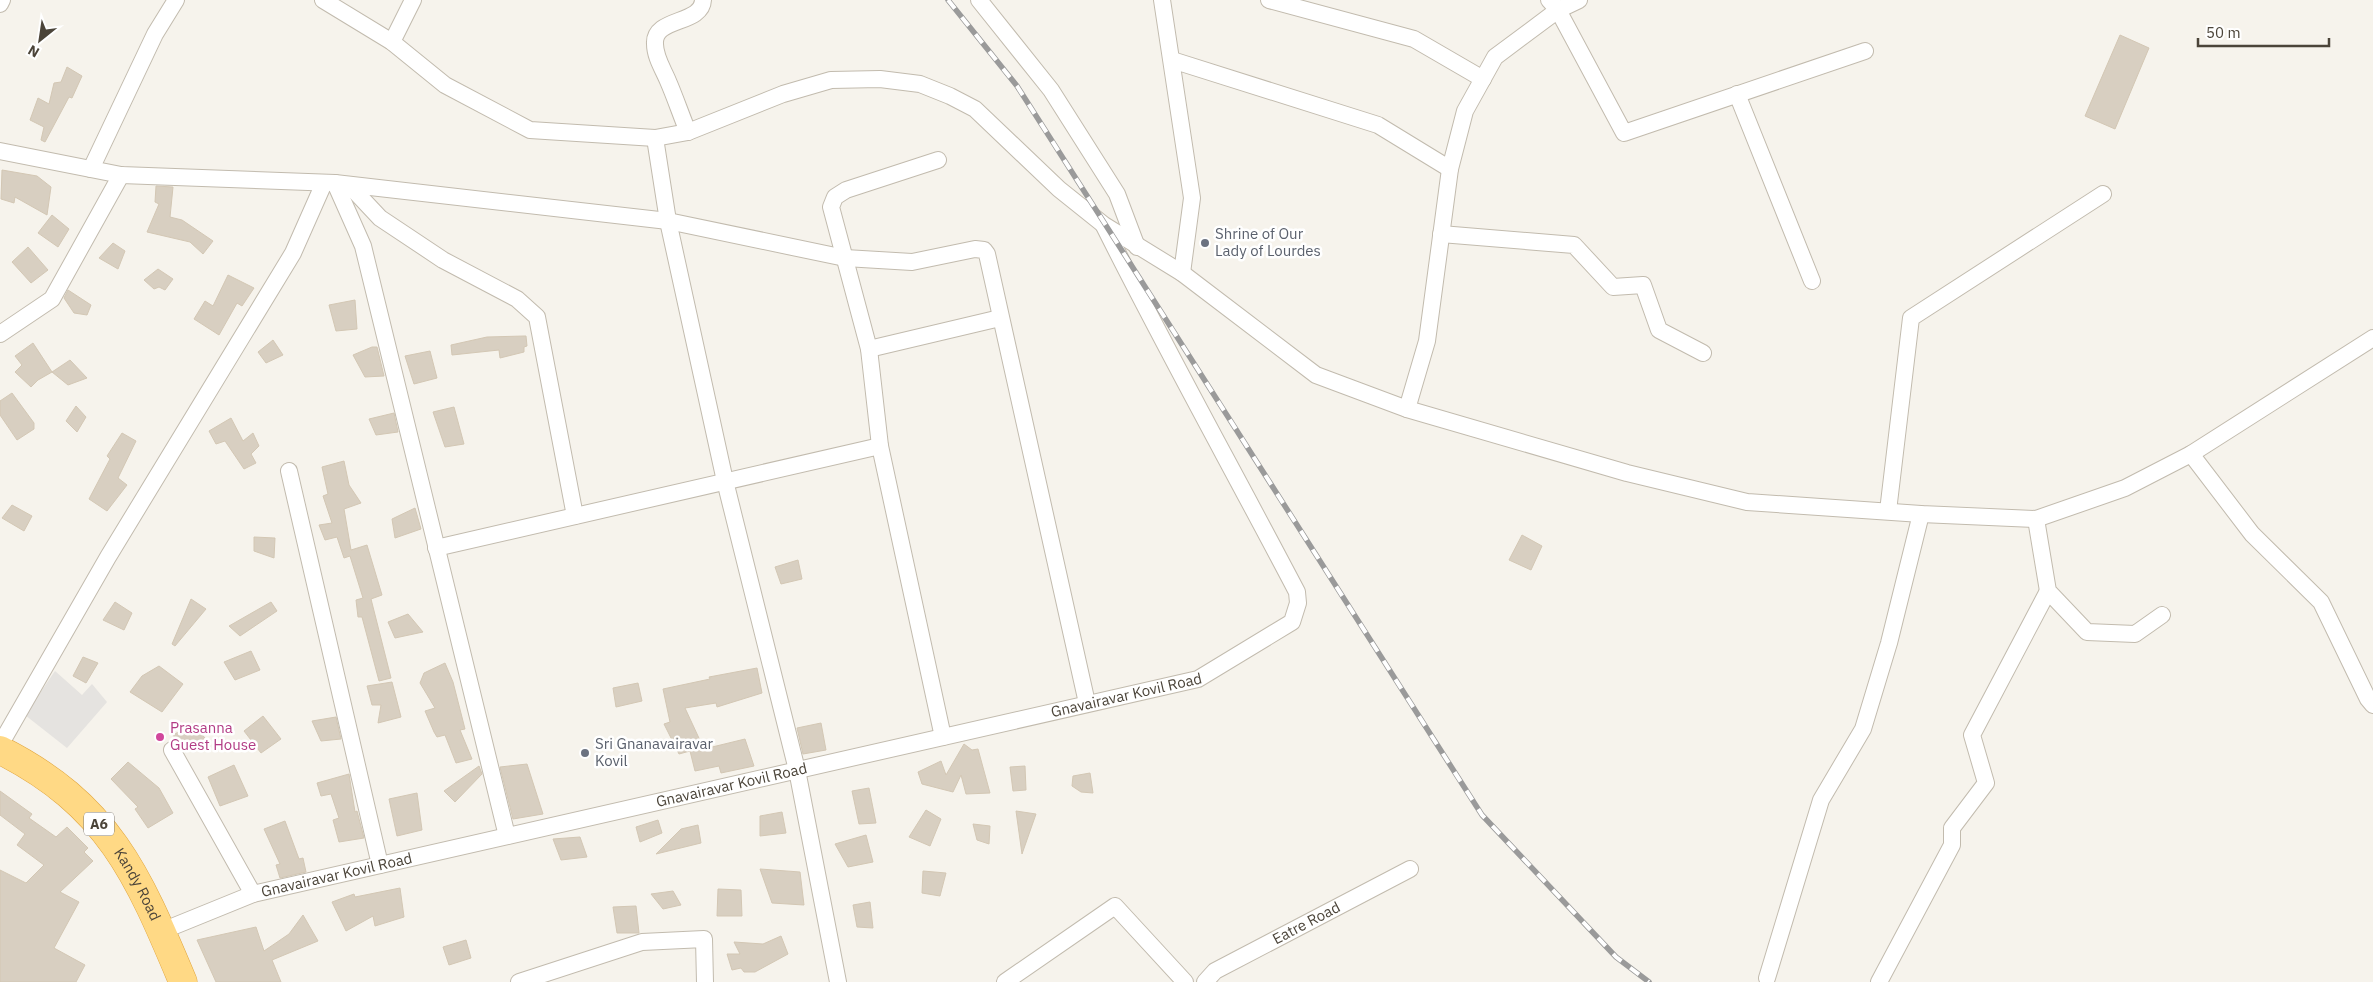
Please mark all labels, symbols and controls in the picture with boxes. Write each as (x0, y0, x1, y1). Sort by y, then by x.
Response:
north arrow (15, 15, 65, 65)
scale bar (2198, 15, 2329, 47)
text: 50 m (2206, 23, 2241, 42)
text: N (25, 41, 42, 62)
place label: Shrine of Our Lady of Lourdes (1215, 224, 1321, 260)
marker: Shrine of Our Lady of Lourdes (1199, 237, 1211, 249)
street label: Gnavairavar Kovil Road (1049, 668, 1204, 721)
place label: Prasanna Guest House (170, 718, 256, 754)
marker: Prasanna Guest House (154, 731, 166, 743)
place label: Sri Gnanavairavar Kovil (595, 734, 713, 770)
marker: Sri Gnanavairavar Kovil (579, 747, 591, 759)
street label: Gnavairavar Kovil Road (654, 758, 809, 811)
road number: A6 (84, 812, 114, 836)
street label: Kandy Road (110, 844, 165, 924)
street label: Gnavairavar Kovil Road (259, 848, 414, 901)
street label: Eatre Road (1269, 897, 1343, 948)

